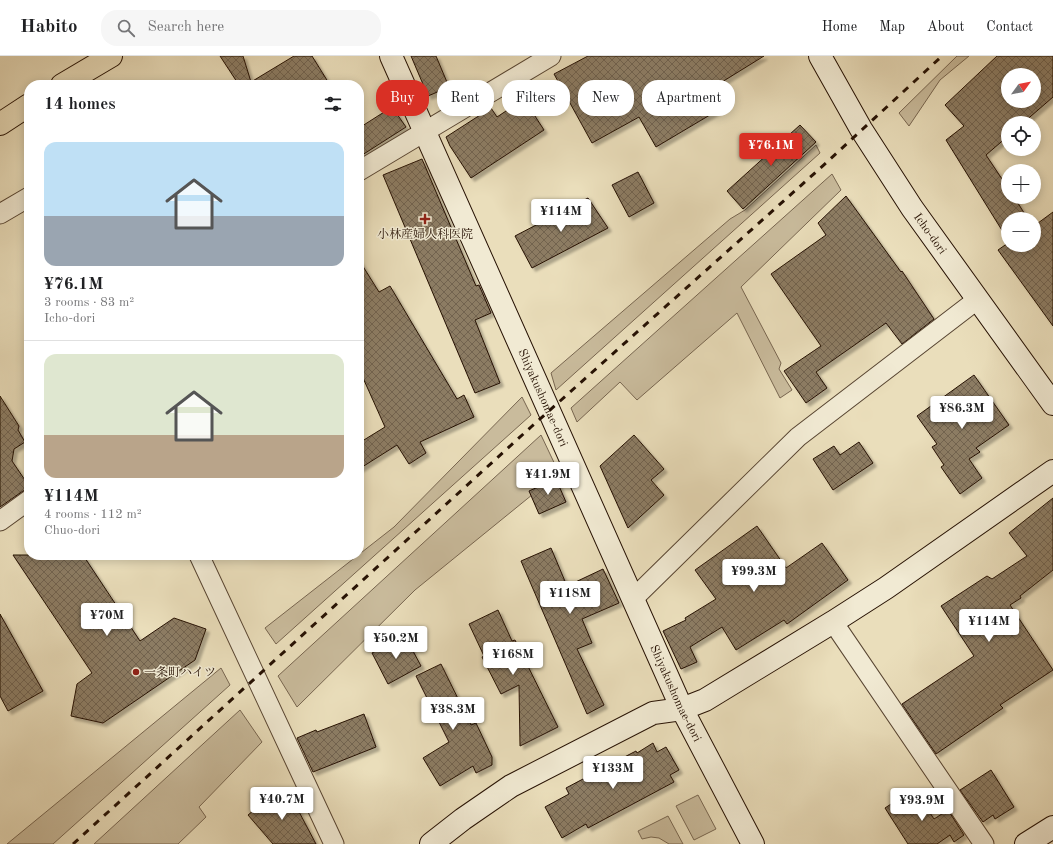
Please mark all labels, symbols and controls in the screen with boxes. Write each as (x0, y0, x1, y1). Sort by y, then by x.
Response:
search box (101, 10, 381, 46)
icon: search (115, 17, 137, 39)
text: Habito (20, 18, 77, 37)
text: Search here (147, 20, 224, 35)
text: Home (822, 20, 857, 34)
text: Map (879, 20, 905, 34)
text: About (927, 20, 964, 34)
text: Contact (986, 20, 1033, 34)
north arrow (1001, 68, 1041, 108)
map controls (1001, 68, 1041, 252)
chip: Buy (376, 80, 429, 116)
chip: Rent (437, 80, 494, 116)
chip: Filters (502, 80, 570, 116)
chip: New (578, 80, 634, 116)
chip: Apartment (642, 80, 735, 116)
icon: filters (322, 93, 344, 115)
text: 14 homes (44, 96, 116, 113)
button: locate (1001, 116, 1041, 156)
pin: ¥76.1M (738, 133, 804, 167)
text: ¥76.1M (748, 139, 794, 152)
button: + (1001, 164, 1041, 204)
icon: home (158, 168, 230, 240)
pin: ¥114M (533, 199, 589, 233)
text: ¥114M (540, 205, 582, 218)
street label: Icho-dori (911, 211, 948, 257)
button: − (1001, 212, 1041, 252)
marker: 小林産婦人科医院 (419, 213, 431, 225)
place label: 小林産婦人科医院 (377, 227, 473, 241)
text: ¥76.1M (44, 276, 103, 293)
text: 3 rooms · 83 m² (44, 296, 134, 309)
text: Icho-dori (44, 312, 95, 325)
street label: Shiyakushomae-dori (515, 347, 569, 449)
icon: home (158, 380, 230, 452)
pin: ¥86.3M (929, 396, 995, 430)
text: ¥86.3M (939, 402, 985, 415)
pin: ¥41.9M (515, 462, 581, 496)
text: ¥41.9M (525, 468, 571, 481)
text: ¥114M (44, 488, 99, 505)
text: 4 rooms · 112 m² (44, 508, 142, 521)
text: Chuo-dori (44, 524, 100, 537)
pin: ¥99.3M (721, 559, 787, 593)
text: ¥99.3M (731, 565, 777, 578)
pin: ¥118M (542, 581, 598, 615)
text: ¥118M (549, 587, 591, 600)
pin: ¥70M (83, 603, 131, 637)
text: ¥70M (90, 609, 124, 622)
pin: ¥114M (961, 609, 1017, 643)
text: ¥114M (968, 615, 1010, 628)
pin: ¥50.2M (363, 626, 429, 660)
text: ¥50.2M (373, 632, 419, 645)
pin: ¥168M (485, 642, 541, 676)
street label: Shiyakushomae-dori (647, 643, 703, 744)
text: ¥168M (492, 648, 534, 661)
place label: 一条町ハイツ (144, 665, 216, 679)
marker: 一条町ハイツ (131, 667, 141, 677)
pin: ¥38.3M (420, 697, 486, 731)
text: ¥38.3M (430, 703, 476, 716)
pin: ¥133M (585, 756, 641, 790)
text: ¥133M (592, 762, 634, 775)
pin: ¥40.7M (249, 787, 315, 821)
pin: ¥93.9M (889, 788, 955, 822)
text: ¥40.7M (259, 793, 305, 806)
text: ¥93.9M (899, 794, 945, 807)

